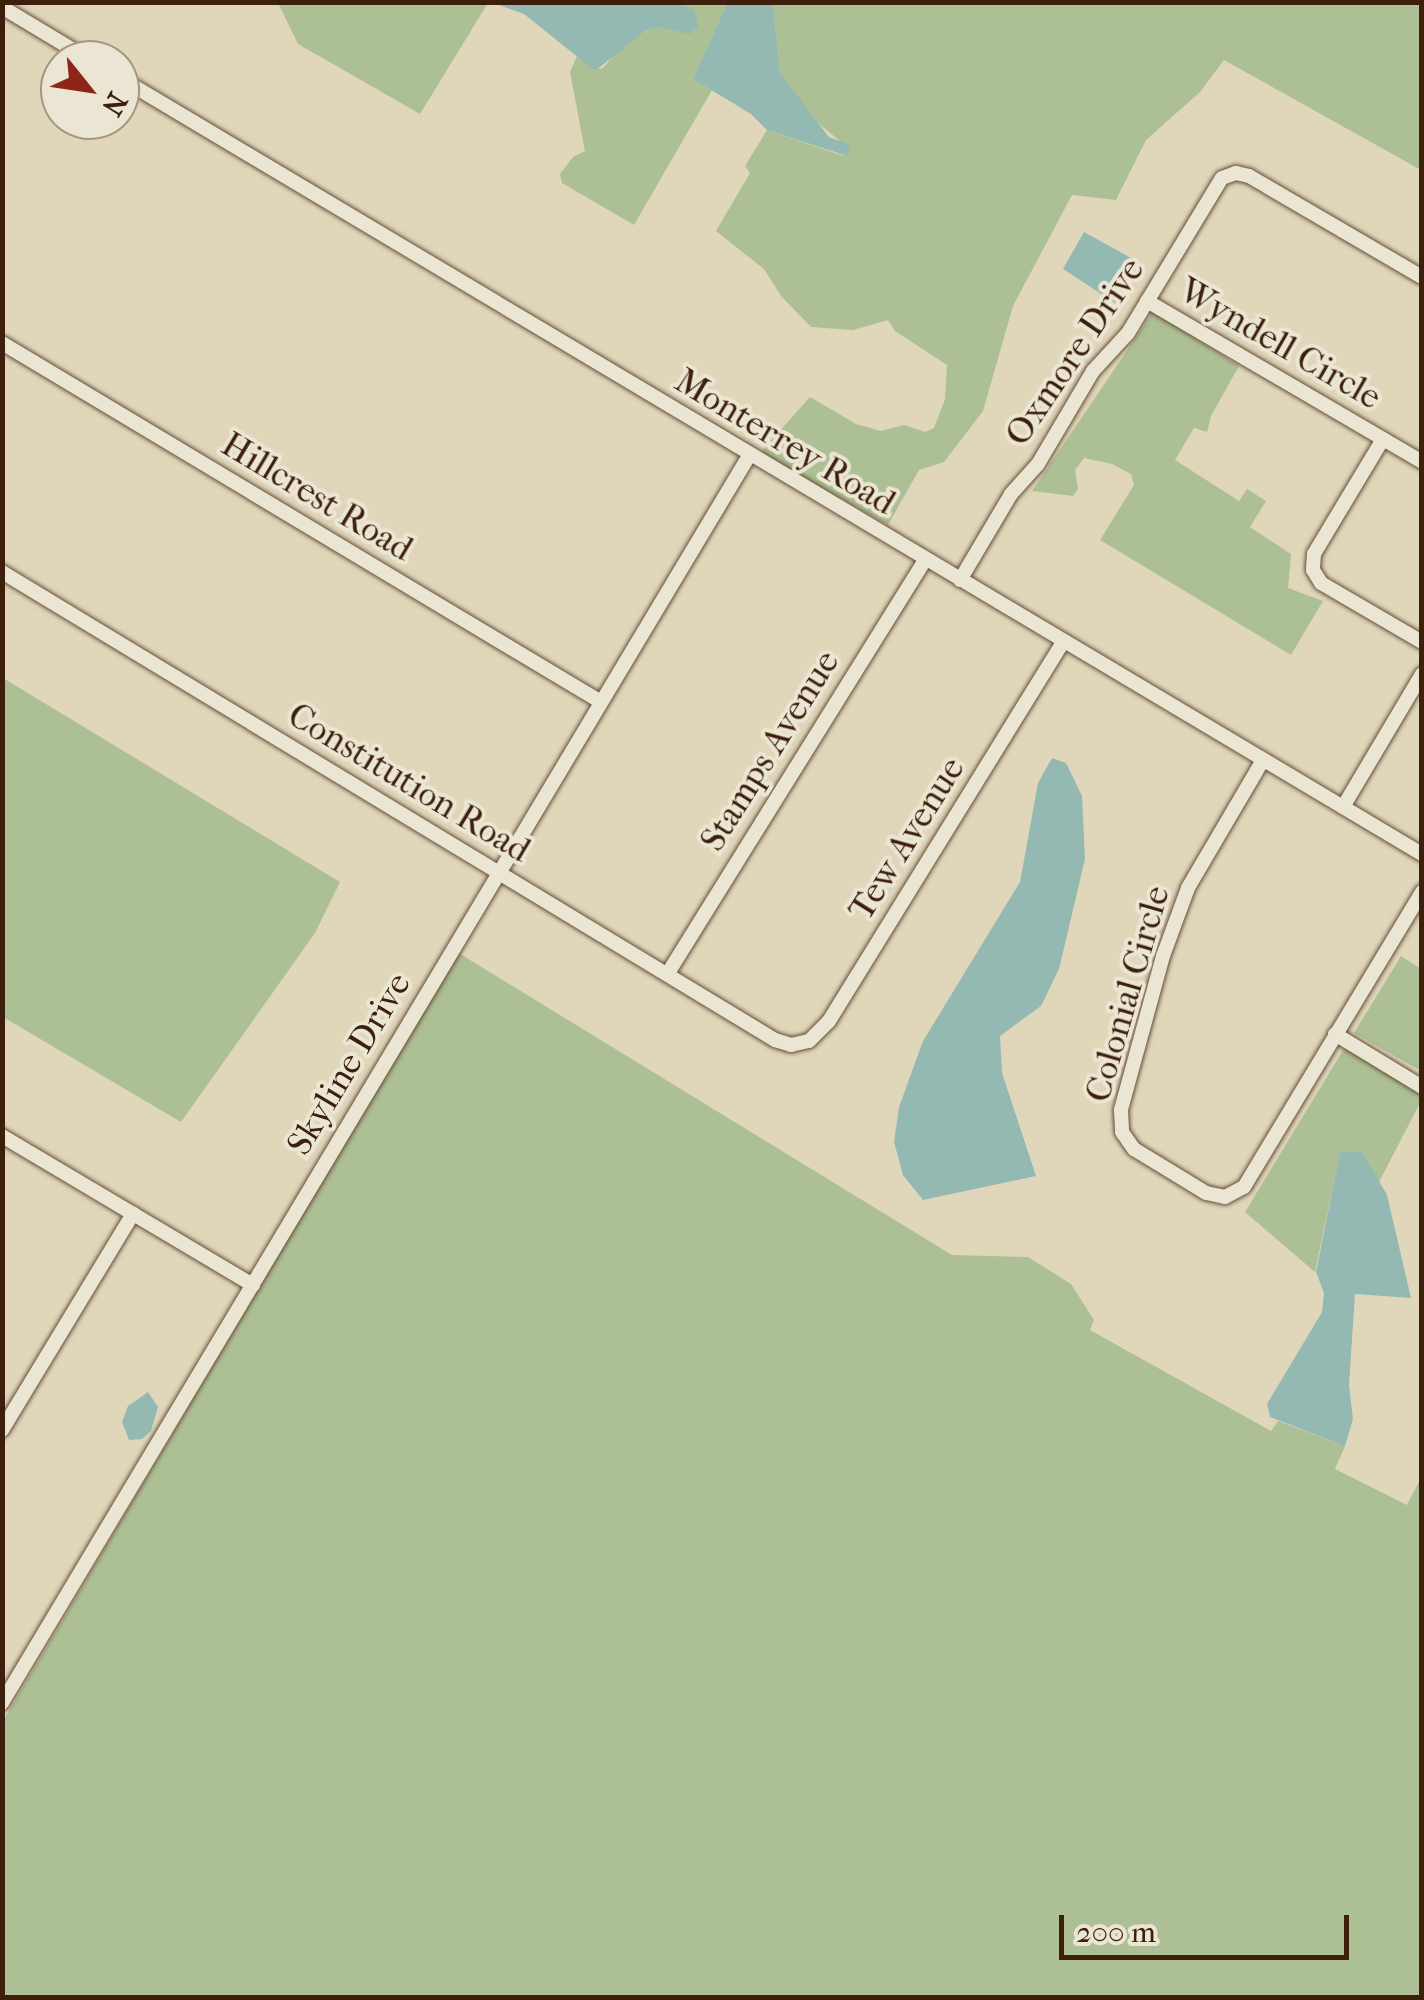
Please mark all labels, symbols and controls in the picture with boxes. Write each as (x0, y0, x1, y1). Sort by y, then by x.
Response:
north arrow (40, 40, 140, 140)
text: N (95, 87, 134, 122)
street label: Oxmore Drive (997, 250, 1153, 454)
street label: Wyndell Circle (1172, 269, 1388, 419)
street label: Monterrey Road (667, 360, 903, 524)
street label: Hillcrest Road (214, 424, 420, 570)
street label: Stamps Avenue (692, 643, 848, 859)
street label: Constitution Road (280, 694, 538, 872)
street label: Tew Avenue (840, 750, 974, 928)
street label: Colonial Circle (1077, 881, 1179, 1107)
street label: Skyline Drive (278, 965, 420, 1163)
scale bar (1064, 1895, 1354, 1957)
text: 200 m (1076, 1915, 1156, 1950)

